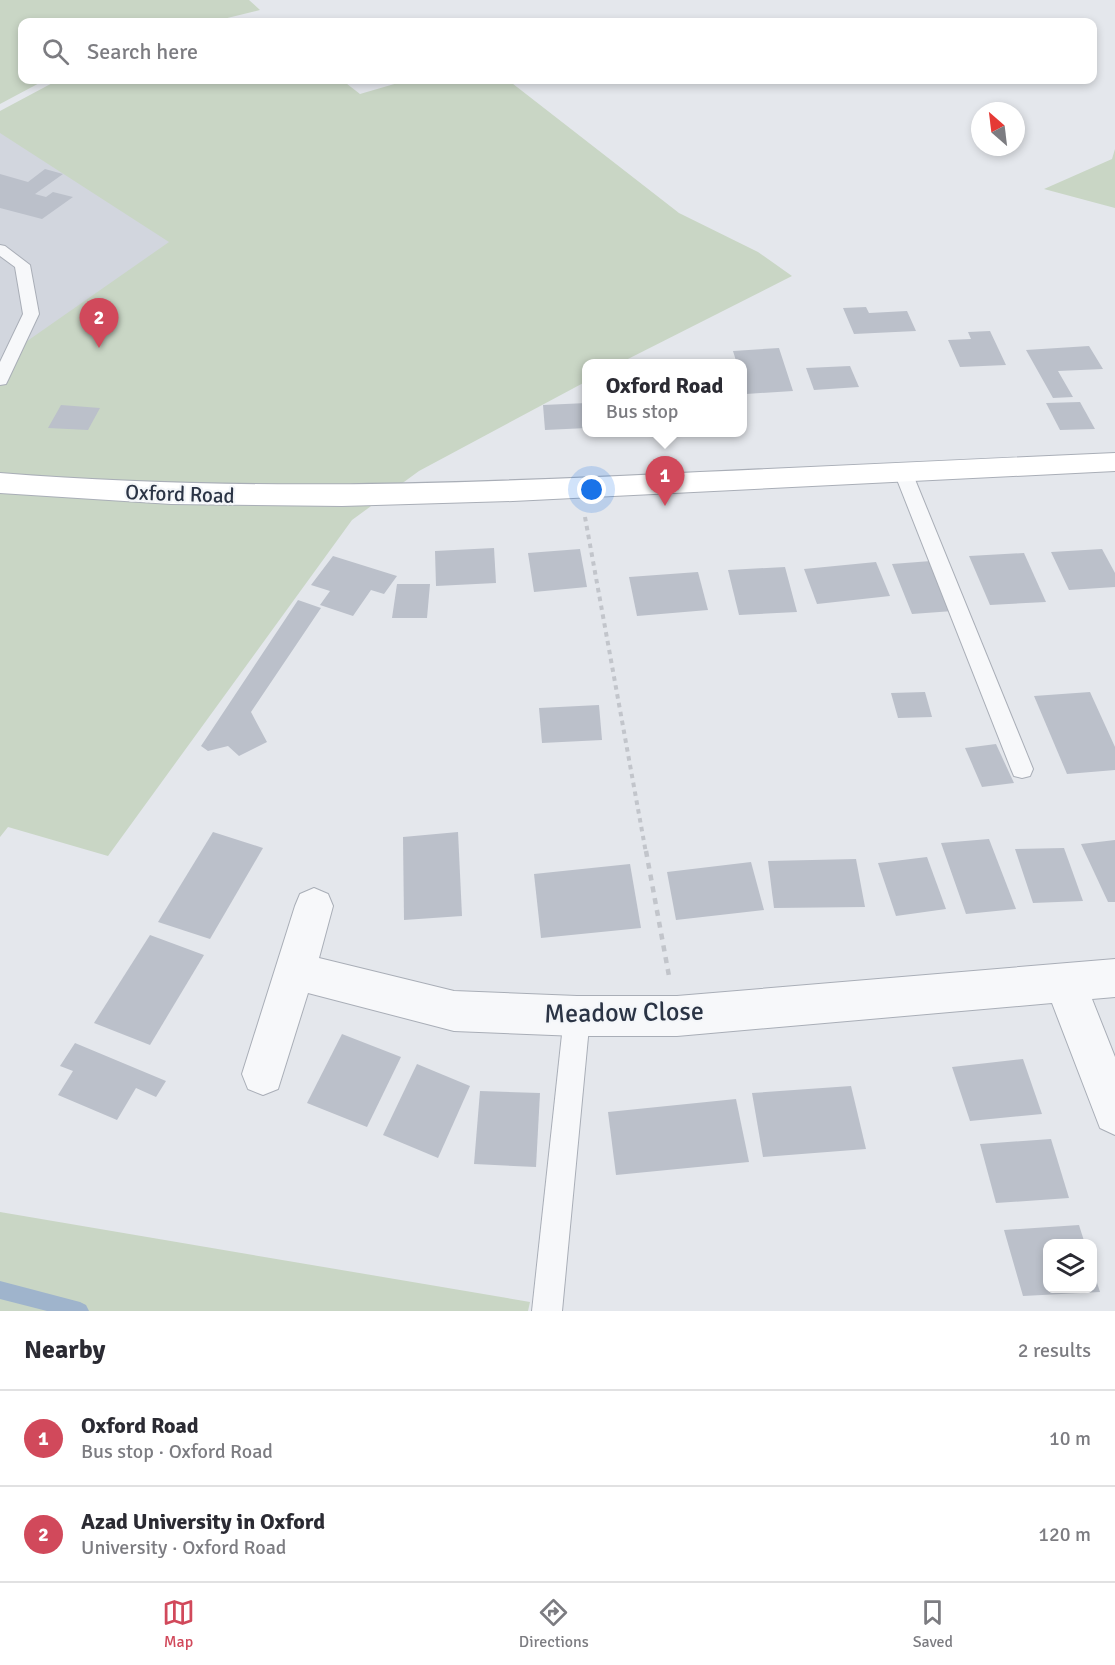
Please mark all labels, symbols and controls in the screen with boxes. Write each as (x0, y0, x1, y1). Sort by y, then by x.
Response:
search box (18, 18, 1097, 84)
icon: search (39, 35, 72, 68)
text: Search here (87, 38, 198, 65)
north arrow (971, 102, 1025, 156)
pin: 2 (80, 298, 118, 348)
popup (582, 359, 747, 437)
text: Oxford Road (606, 372, 723, 399)
text: Bus stop (606, 399, 678, 424)
pin: 1 (646, 456, 684, 506)
your location (577, 475, 606, 504)
street label: Oxford Road (125, 479, 235, 509)
street label: Meadow Close (544, 996, 704, 1030)
map controls (1043, 1239, 1097, 1293)
button: layers (1043, 1239, 1097, 1293)
text: Nearby (24, 1334, 105, 1366)
text: 2 results (1018, 1338, 1091, 1363)
text: Oxford Road (81, 1412, 199, 1439)
text: 1 (38, 1426, 49, 1451)
text: 10 m (1049, 1426, 1091, 1451)
text: Bus stop · Oxford Road (81, 1439, 273, 1464)
text: Azad University in Oxford (81, 1508, 325, 1535)
text: 2 (38, 1522, 49, 1547)
text: 120 m (1038, 1522, 1091, 1547)
text: University · Oxford Road (81, 1535, 286, 1560)
tab: Map (162, 1596, 195, 1652)
tab: Directions (519, 1596, 589, 1652)
tab: Saved (913, 1596, 953, 1652)

